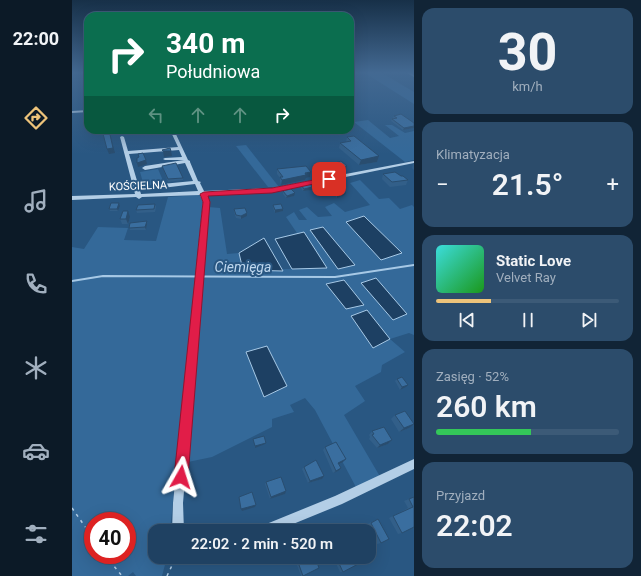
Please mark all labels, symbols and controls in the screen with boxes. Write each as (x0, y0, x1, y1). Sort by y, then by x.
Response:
text: 30 (498, 22, 557, 83)
text: 340 m (166, 27, 245, 60)
text: 22:00 (13, 28, 59, 49)
icon: right (100, 28, 152, 80)
text: Południowa (166, 61, 260, 82)
text: km/h (512, 79, 543, 94)
icon: directions (22, 104, 50, 132)
icon: left (145, 104, 167, 126)
icon: ahead (187, 104, 209, 126)
icon: ahead (229, 104, 251, 126)
icon: right (271, 104, 293, 126)
text: Klimatyzacja (436, 147, 510, 162)
pin (312, 162, 346, 196)
text: 21.5° (492, 167, 563, 202)
icon: arrive (318, 168, 340, 190)
text: − (436, 172, 449, 197)
text: + (607, 172, 619, 197)
street label: KOŚCIELNA (109, 178, 168, 194)
icon: music (22, 187, 50, 215)
text: Static Love (496, 252, 571, 270)
water label: Ciemięga (215, 259, 271, 275)
icon: phone (22, 270, 50, 298)
text: Velvet Ray (496, 270, 556, 285)
icon: previous (456, 309, 478, 331)
icon: pause (517, 309, 539, 331)
icon: next (578, 309, 600, 331)
icon: climate (22, 354, 50, 382)
text: Zasięg · 52% (436, 369, 509, 384)
text: 260 km (436, 389, 537, 424)
icon: car (22, 437, 50, 465)
position arrow (160, 456, 202, 498)
text: Przyjazd (436, 488, 485, 503)
text: 22:02 (436, 508, 513, 543)
speed limit sign: 40 (84, 512, 136, 564)
icon: filters (22, 520, 50, 548)
text: 22:02 · 2 min · 520 m (191, 535, 333, 553)

